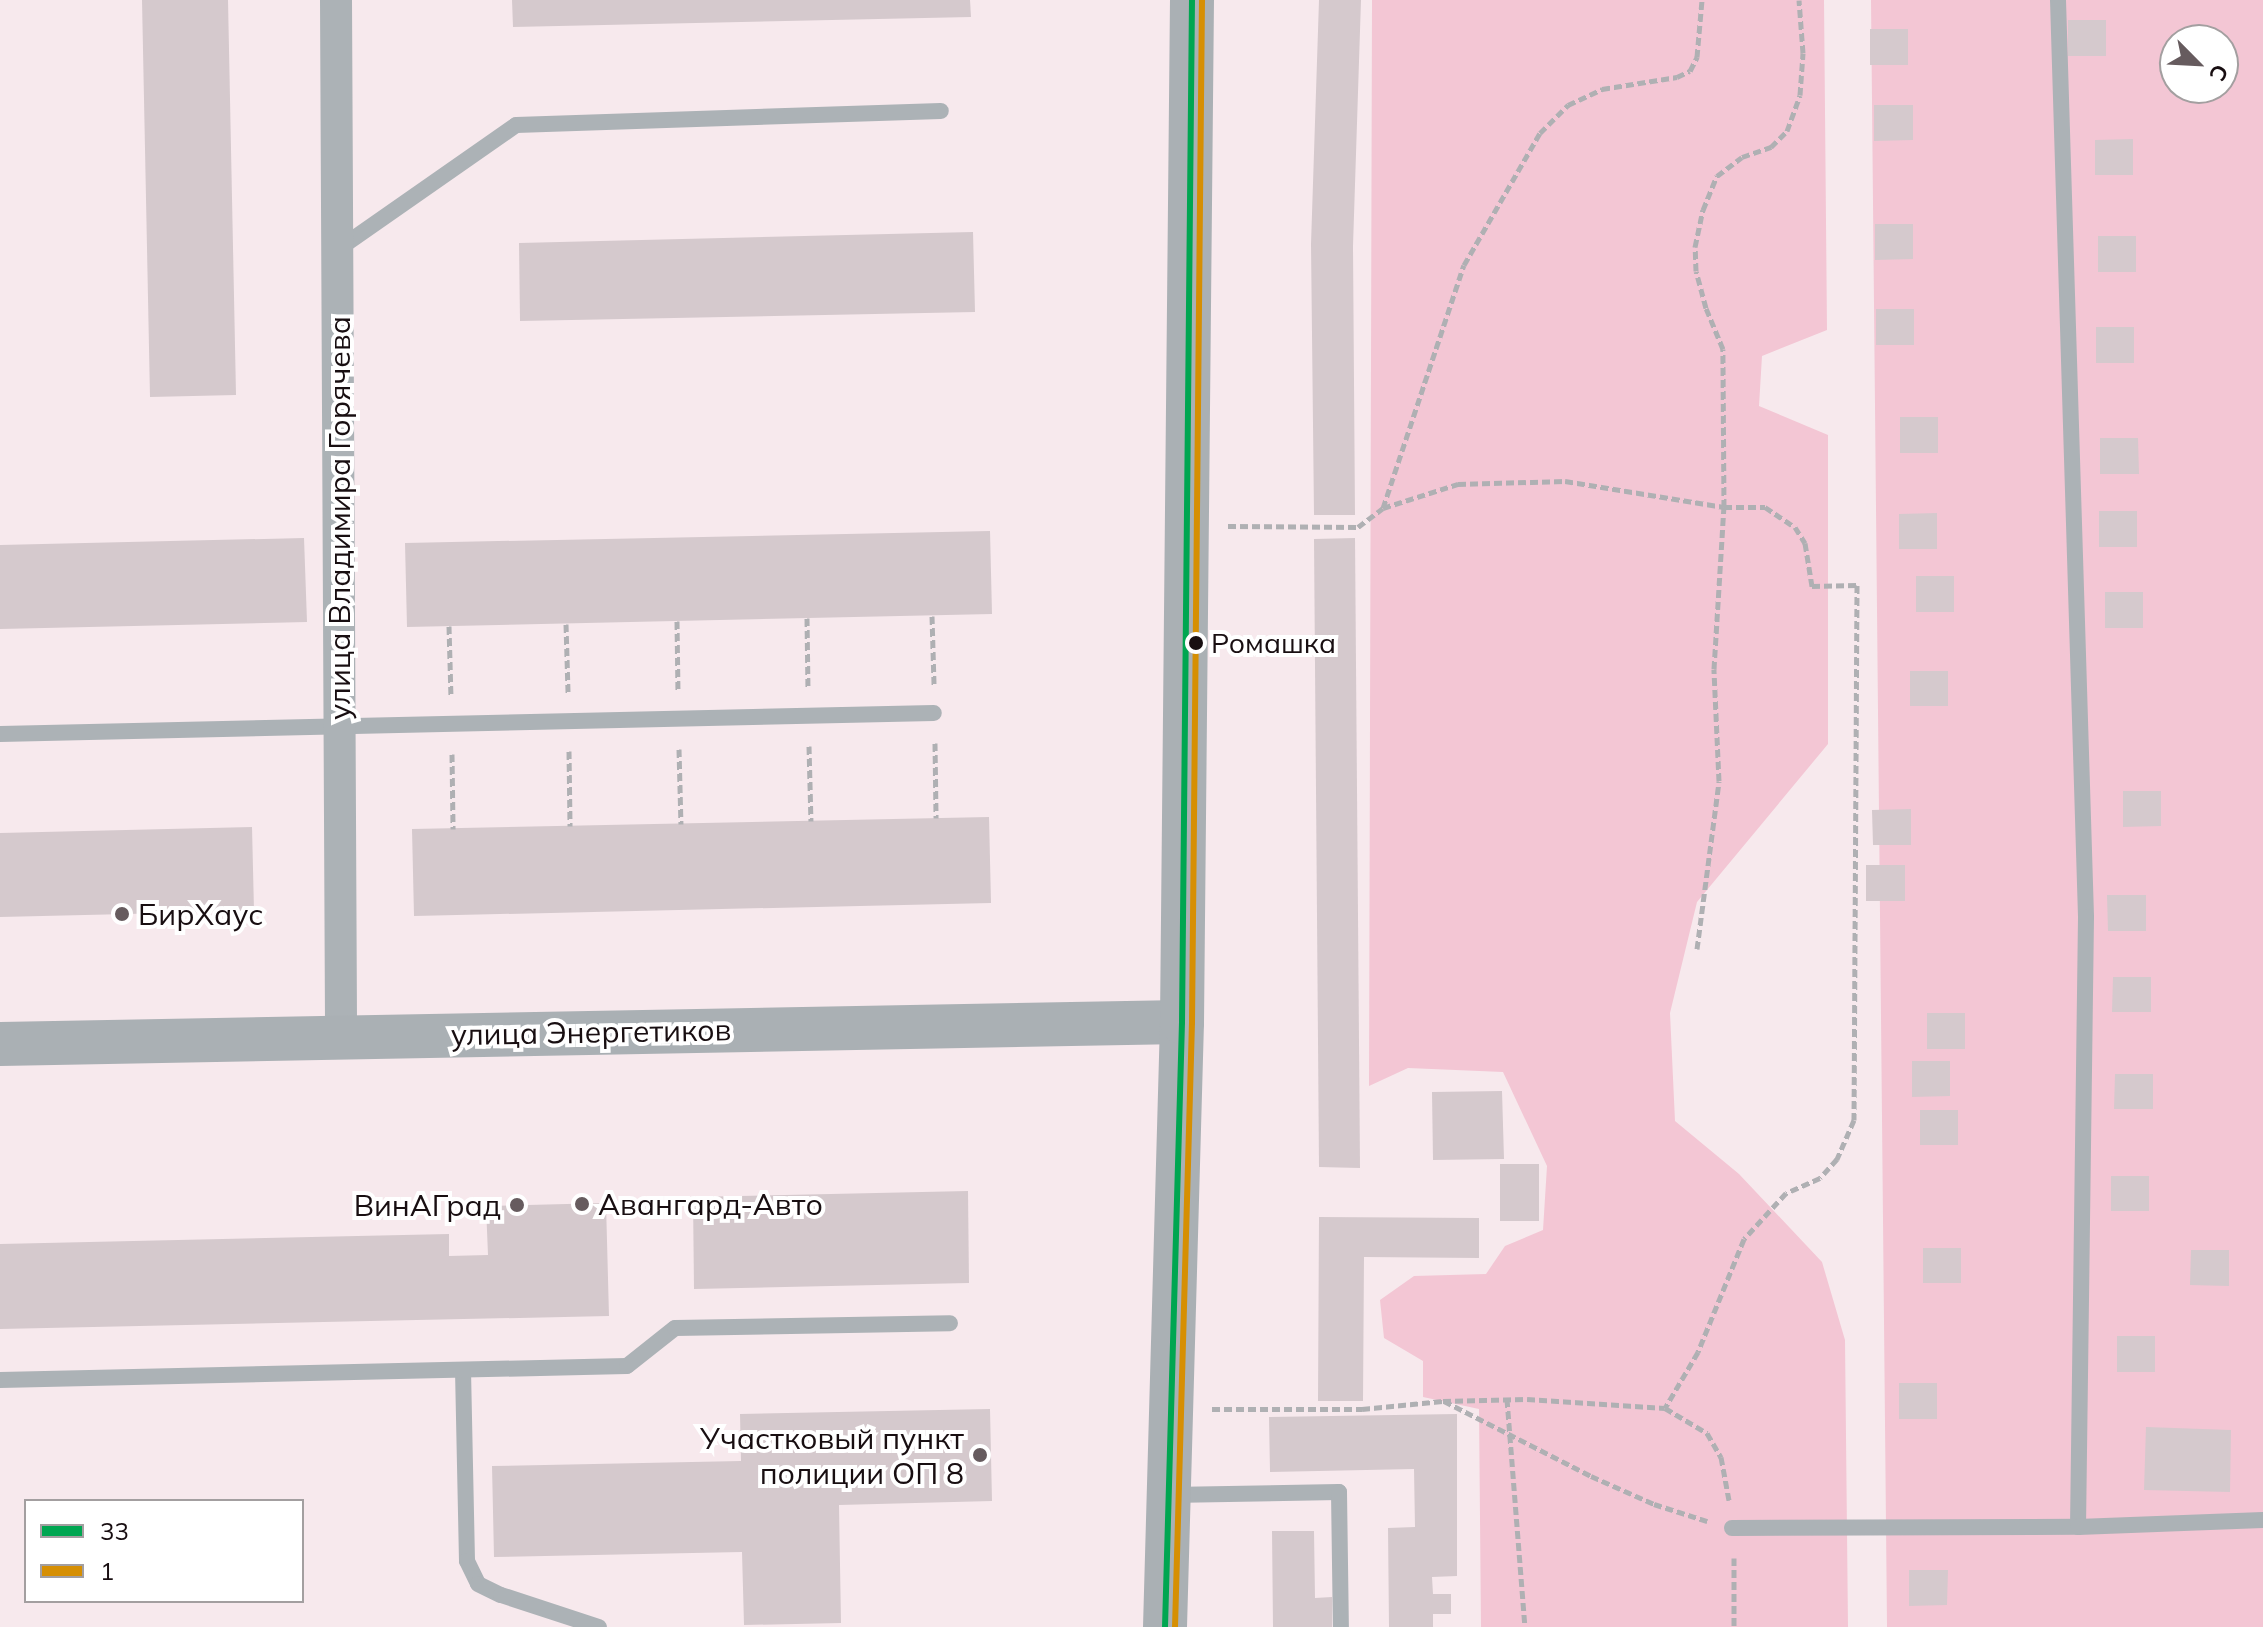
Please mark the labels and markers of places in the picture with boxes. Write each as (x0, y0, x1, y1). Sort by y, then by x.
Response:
place label: Ромашка (1211, 626, 1336, 660)
marker: Ромашка (1188, 635, 1204, 651)
place label: БирХаус (138, 896, 264, 932)
marker: БирХаус (113, 905, 131, 923)
place label: Авангард-Авто (598, 1186, 823, 1222)
place label: ВинАГрад (354, 1187, 501, 1223)
marker: Авангард-Авто (573, 1195, 591, 1213)
marker: ВинАГрад (508, 1196, 526, 1214)
place label: Участковый пункт полиции ОП 8 (700, 1420, 964, 1490)
marker: Участковый пункт полиции ОП 8 (971, 1446, 989, 1464)

